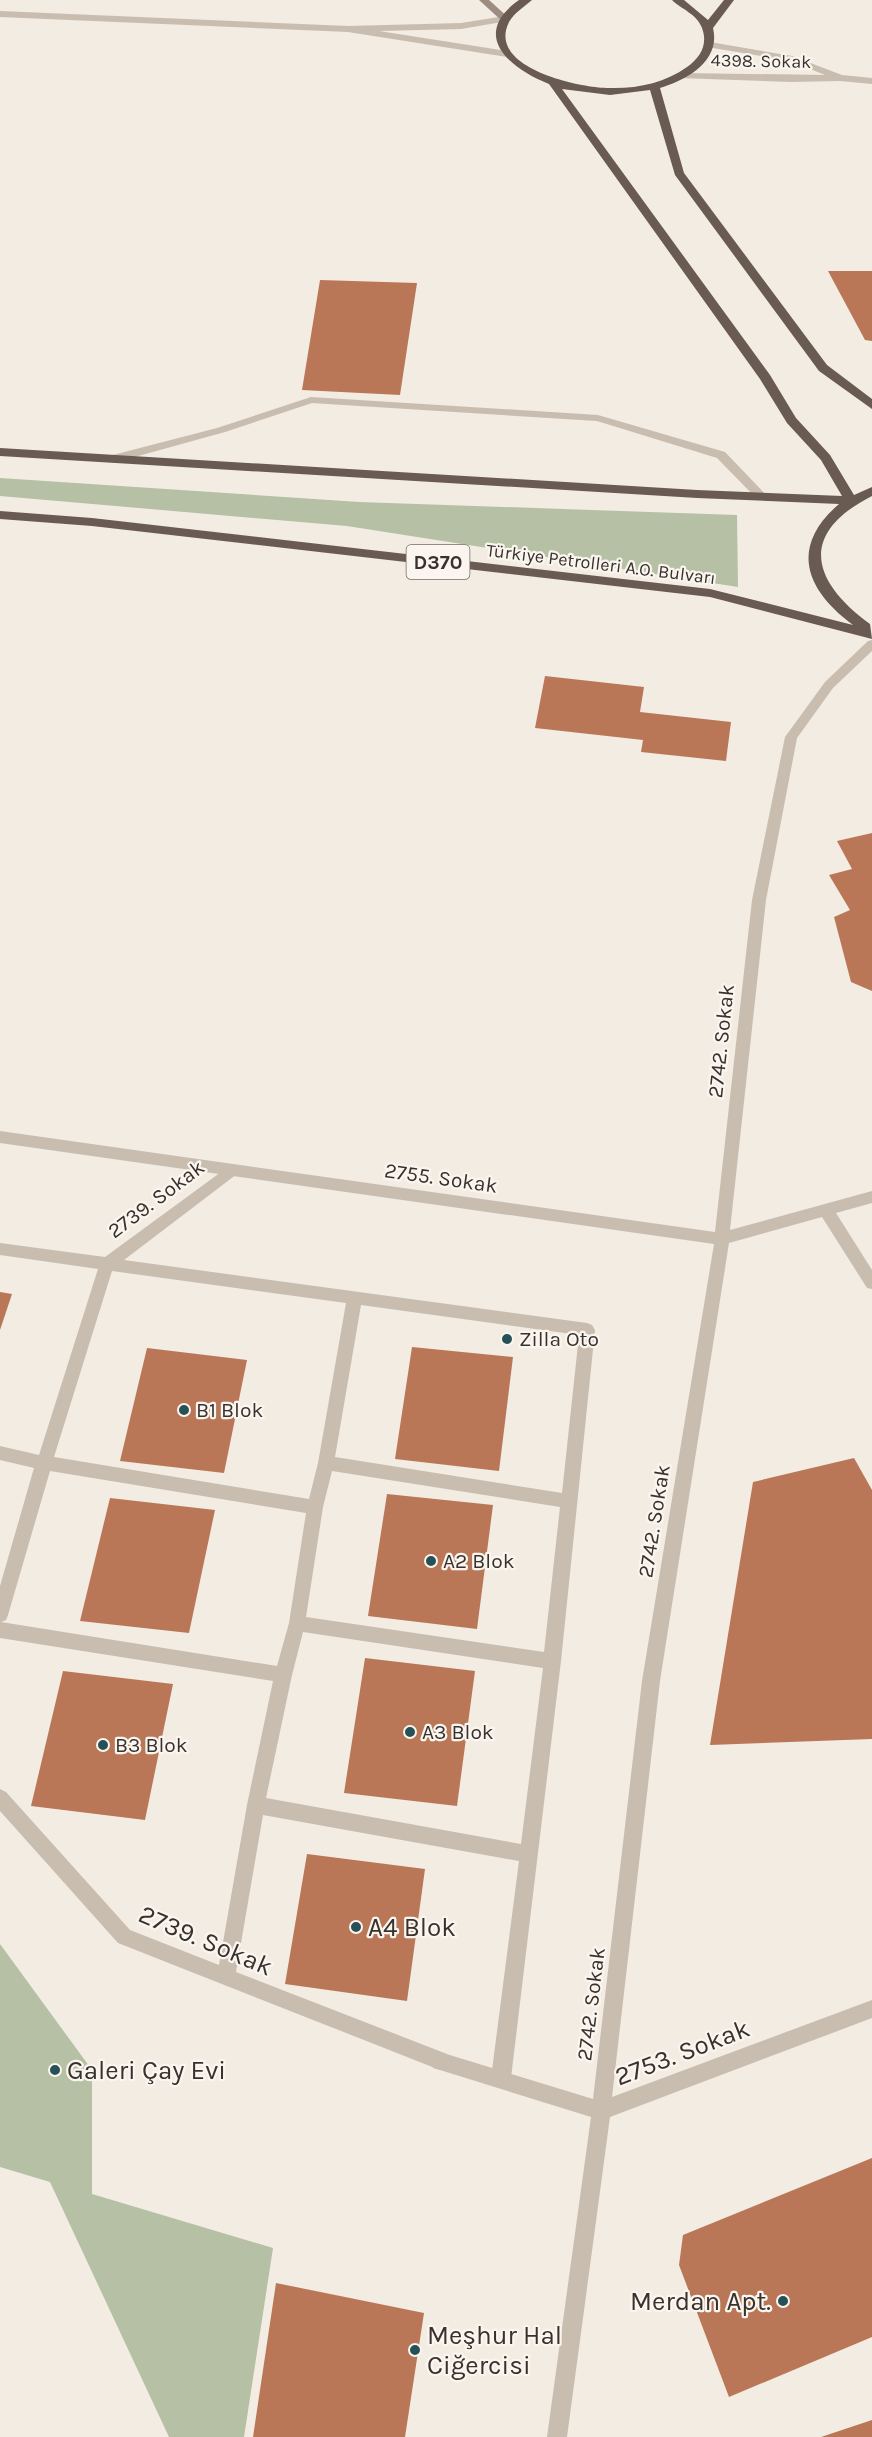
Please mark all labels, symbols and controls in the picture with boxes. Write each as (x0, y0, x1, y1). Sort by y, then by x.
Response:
street label: 4398. Sokak (711, 49, 811, 73)
street label: Türkiye Petrolleri A.O. Bulvarı (485, 539, 717, 589)
road number: D370 (406, 545, 470, 579)
street label: 2742. Sokak (703, 983, 739, 1099)
street label: 2739. Sokak (103, 1155, 209, 1243)
street label: 2755. Sokak (383, 1158, 499, 1198)
place label: Zilla Oto (519, 1327, 599, 1351)
marker: Zilla Oto (500, 1332, 514, 1346)
place label: B1 Blok (196, 1398, 263, 1422)
marker: B1 Blok (177, 1403, 191, 1417)
street label: 2742. Sokak (633, 1463, 675, 1579)
place label: A2 Blok (443, 1549, 515, 1573)
marker: A2 Blok (424, 1554, 438, 1568)
place label: A3 Blok (422, 1720, 494, 1744)
marker: A3 Blok (403, 1725, 417, 1739)
place label: B3 Blok (115, 1733, 188, 1757)
marker: B3 Blok (96, 1738, 110, 1752)
street label: 2739. Sokak (134, 1898, 277, 1982)
place label: A4 Blok (368, 1912, 456, 1943)
marker: A4 Blok (349, 1920, 363, 1934)
street label: 2742. Sokak (572, 1946, 610, 2062)
street label: 2753. Sokak (610, 2013, 754, 2092)
place label: Galeri Çay Evi (67, 2055, 226, 2086)
marker: Galeri Çay Evi (48, 2063, 62, 2077)
place label: Merdan Apt. (630, 2286, 771, 2317)
marker: Merdan Apt. (776, 2294, 790, 2308)
place label: Meşhur Hal Ciğercisi (427, 2320, 562, 2381)
marker: Meşhur Hal Ciğercisi (408, 2343, 422, 2357)

